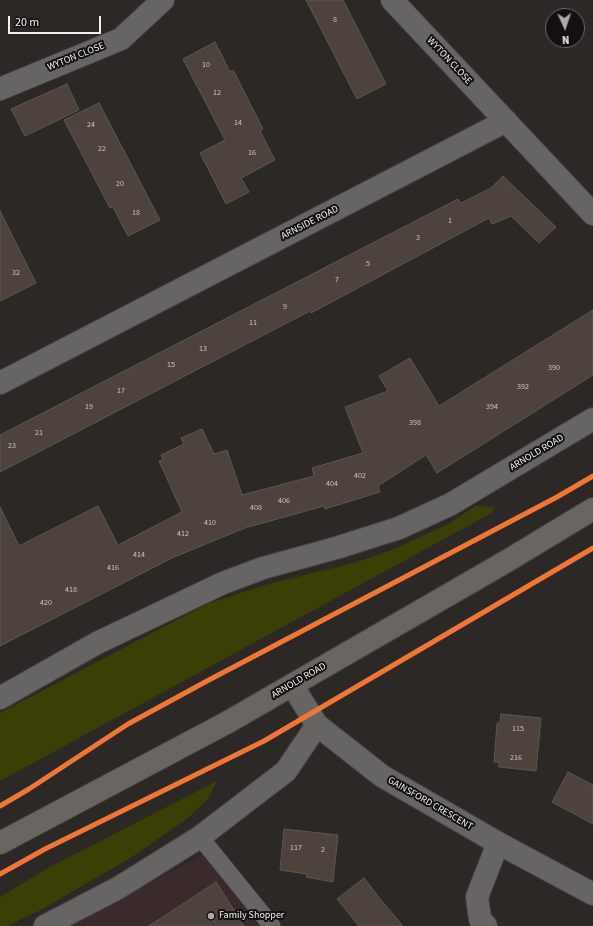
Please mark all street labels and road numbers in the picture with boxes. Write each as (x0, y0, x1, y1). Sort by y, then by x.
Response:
street label: WYTON CLOSE (424, 35, 474, 87)
street label: WYTON CLOSE (46, 40, 106, 74)
street label: ARNSIDE ROAD (279, 203, 341, 243)
street label: ARNOLD ROAD (508, 432, 566, 474)
street label: ARNOLD ROAD (270, 661, 328, 701)
street label: GAINSFORD CRESCENT (385, 775, 475, 833)

